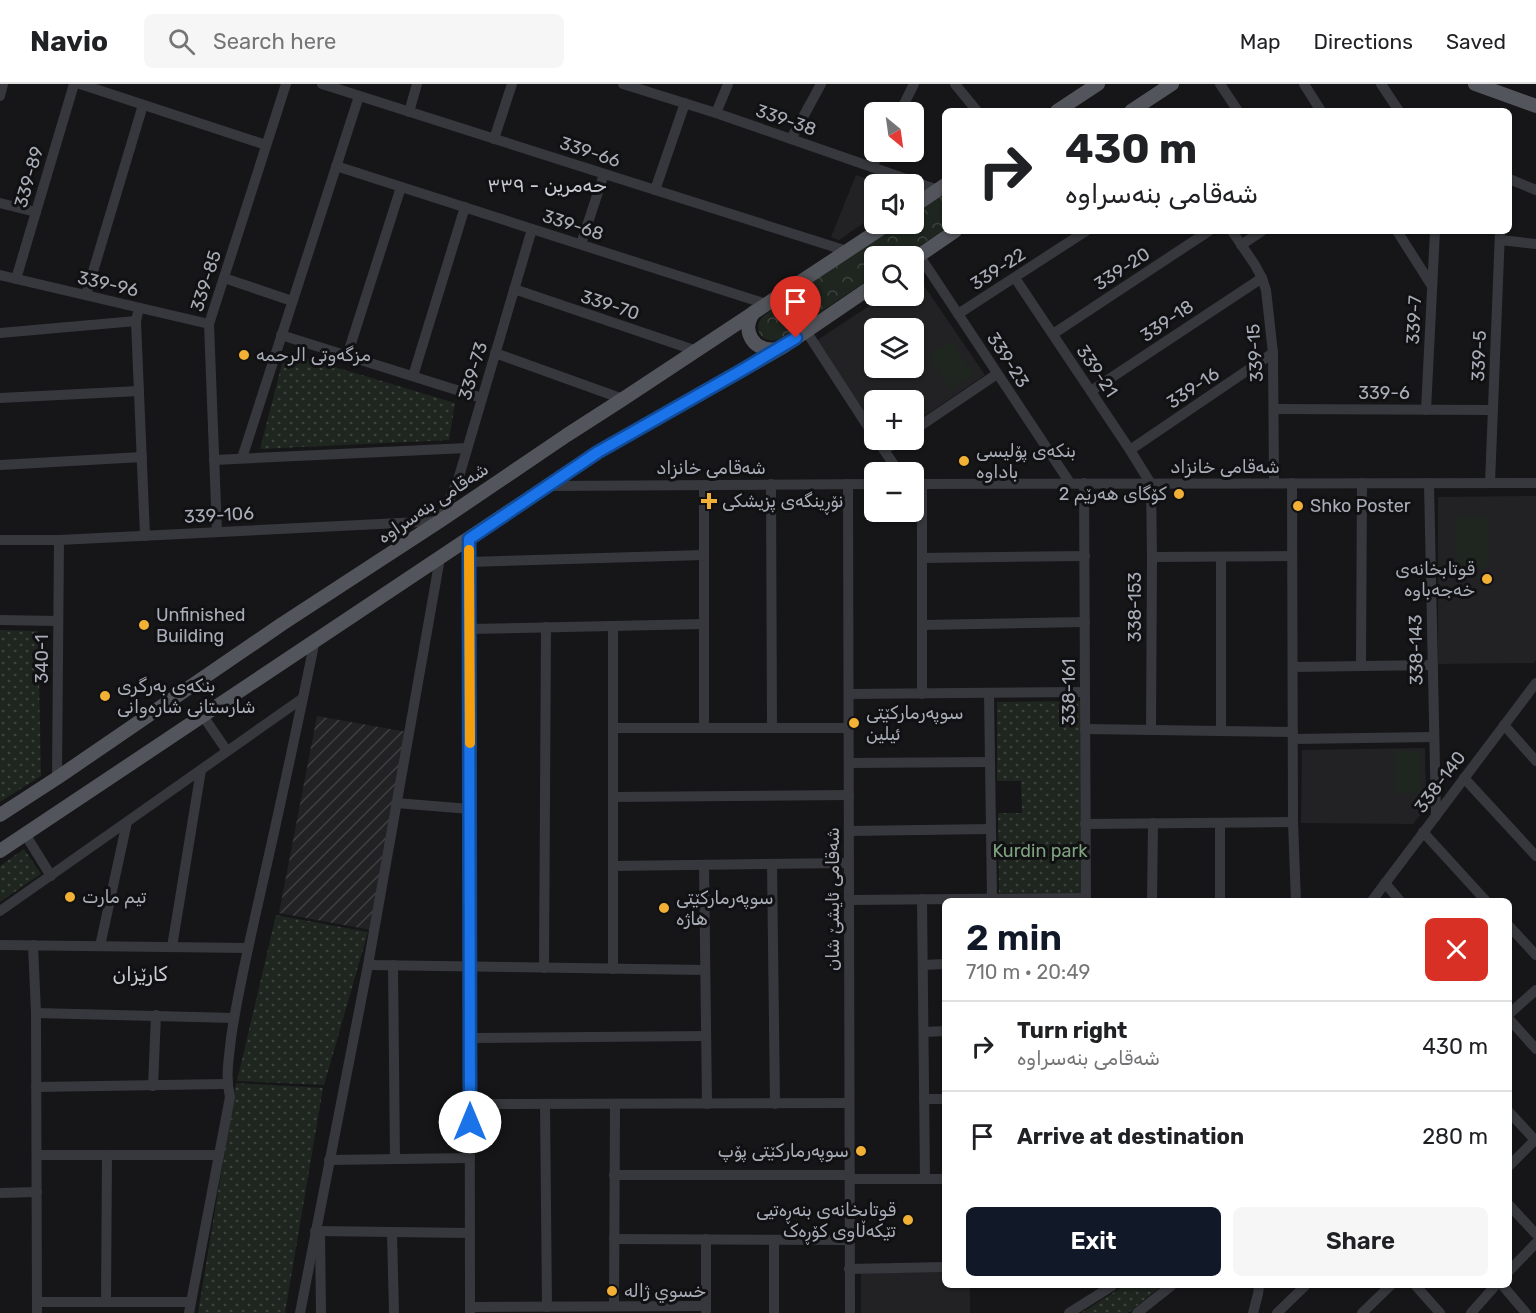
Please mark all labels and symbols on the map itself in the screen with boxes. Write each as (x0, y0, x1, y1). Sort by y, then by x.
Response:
street label: 339-38 (753, 99, 819, 141)
north arrow (864, 102, 924, 162)
street label: 339-66 (557, 132, 623, 172)
street label: 339-89 (10, 144, 48, 210)
district label: حەمرین - ٣٣٩ (487, 173, 607, 197)
street label: 339-68 (540, 205, 606, 245)
street label: 339-22 (966, 243, 1030, 295)
street label: 339-20 (1090, 243, 1154, 295)
street label: 339-85 (186, 248, 226, 314)
street label: 339-96 (75, 266, 141, 302)
pin (770, 276, 821, 338)
street label: 339-70 (578, 285, 642, 325)
street label: 339-18 (1136, 295, 1198, 347)
street label: 339-7 (1402, 295, 1426, 345)
street label: 339-15 (1242, 323, 1268, 383)
street label: 339-23 (982, 328, 1034, 392)
street label: 339-5 (1467, 330, 1491, 382)
street label: 339-73 (454, 339, 492, 403)
street label: 339-21 (1072, 341, 1122, 401)
place label: مزگەوتی الرحمە (256, 344, 371, 366)
marker: مزگەوتی الرحمە (237, 348, 251, 362)
street label: 339-16 (1163, 362, 1224, 414)
street label: 339-6 (1358, 382, 1410, 404)
place label: بنکەی پۆلیسی باداوە (976, 440, 1076, 483)
marker: بنکەی پۆلیسی باداوە (957, 454, 971, 468)
street label: شەقامی خانزاد (1170, 456, 1280, 478)
street label: شەقامی خانزاد (656, 457, 766, 479)
street label: شەقامی بنەسراوە (373, 458, 493, 548)
place label: کۆگای هەرێم 2 (1059, 483, 1167, 506)
marker: کۆگای هەرێم 2 (1172, 487, 1186, 501)
place label: نۆڕینگەی پزیشکی (722, 490, 844, 515)
marker: نۆڕینگەی پزیشکی (700, 492, 718, 510)
place label: Shko Poster (1310, 495, 1411, 517)
marker: Shko Poster (1291, 499, 1305, 513)
street label: 339-106 (183, 502, 255, 528)
place label: قوتابخانەی خەجەباوە (1395, 558, 1475, 601)
street label: 338-153 (1124, 572, 1146, 642)
marker: قوتابخانەی خەجەباوە (1480, 572, 1494, 586)
place label: Unfinished Building (156, 604, 245, 647)
street label: 338-143 (1404, 614, 1428, 686)
marker: Unfinished Building (137, 618, 151, 632)
street label: 340-1 (31, 634, 53, 684)
street label: 338-161 (1058, 659, 1080, 725)
place label: بنكەی بەرگری شارستانی شارەوانی (117, 675, 256, 718)
marker: بنكەی بەرگری شارستانی شارەوانی (98, 689, 112, 703)
place label: سوپەرمارکێتی ئیلین (866, 702, 964, 745)
marker: سوپەرمارکێتی ئیلین (847, 716, 861, 730)
street label: 338-140 (1410, 747, 1470, 817)
street label: شەقامی ئایشێ شان (822, 827, 844, 971)
park label: Kurdin park (992, 840, 1088, 862)
place label: تيم مارت (82, 886, 147, 909)
place label: سوپەرمارکێتی هاژە (676, 887, 774, 930)
marker: تيم مارت (63, 890, 77, 904)
marker: سوپەرمارکێتی هاژە (657, 901, 671, 915)
district label: کارێزان (112, 962, 168, 986)
position arrow (438, 1090, 502, 1154)
place label: سوپەرمارکێتی پۆپ (718, 1140, 849, 1163)
marker: سوپەرمارکێتی پۆپ (854, 1144, 868, 1158)
place label: قوتابخانەی بنەڕەتیی تێکەڵاوی کۆڕەک (756, 1199, 896, 1245)
marker: قوتابخانەی بنەڕەتیی تێکەڵاوی کۆڕەک (901, 1213, 915, 1227)
place label: خسوي ژاله (624, 1280, 706, 1303)
marker: خسوي ژاله (605, 1284, 619, 1298)

